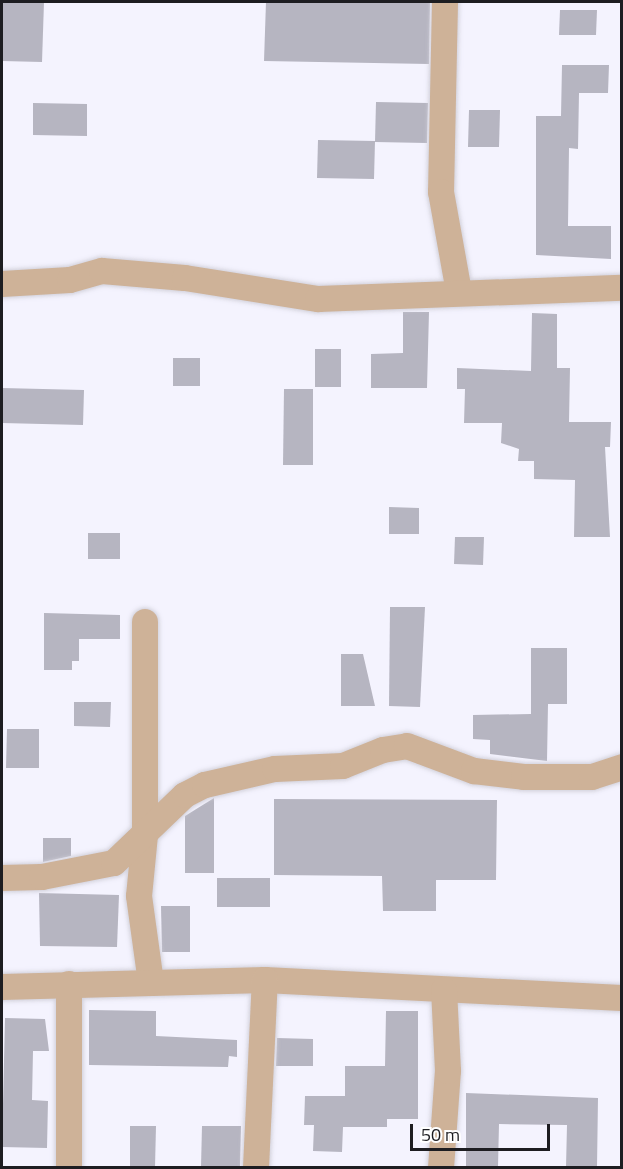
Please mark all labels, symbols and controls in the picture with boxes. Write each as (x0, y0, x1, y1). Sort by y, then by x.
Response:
scale bar (413, 1112, 552, 1150)
text: 50 m (421, 1121, 460, 1148)

